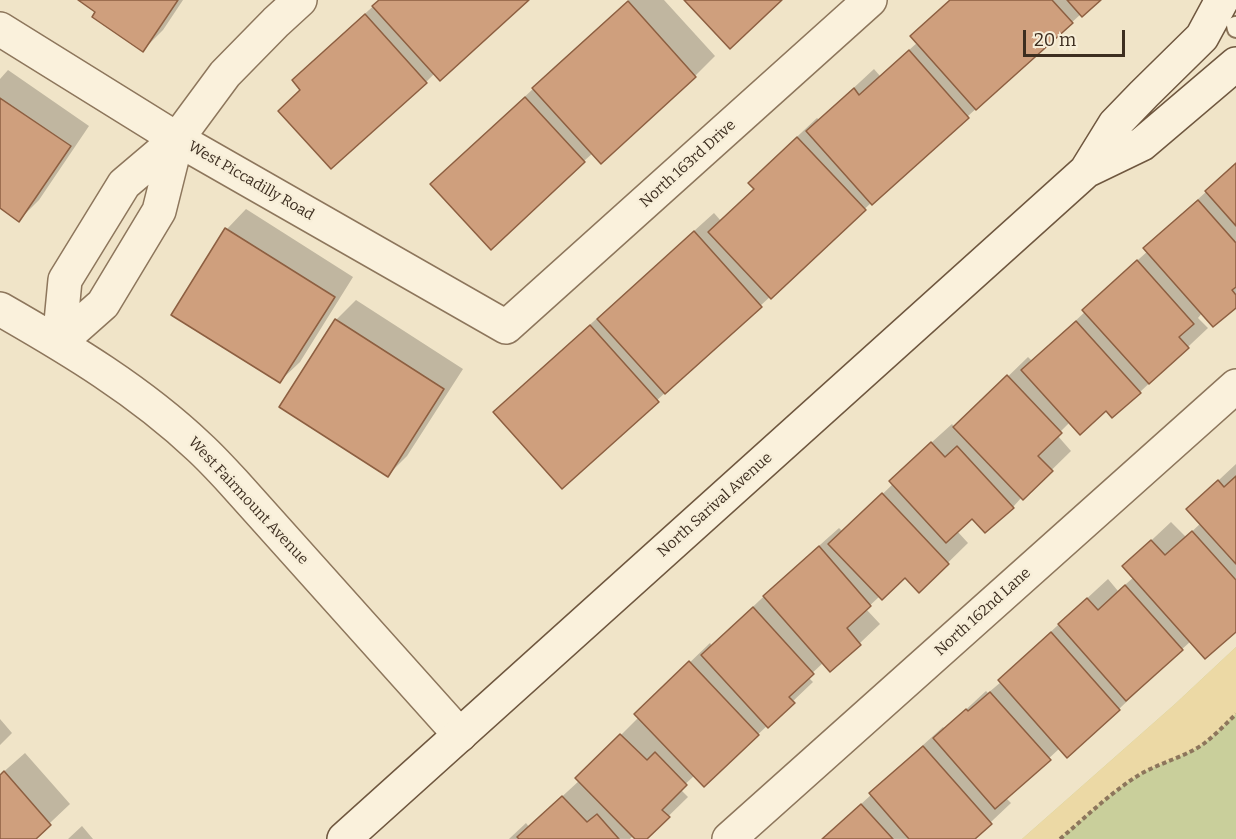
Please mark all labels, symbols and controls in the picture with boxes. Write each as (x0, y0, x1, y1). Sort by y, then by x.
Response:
scale bar (1026, 18, 1128, 56)
text: 20 m (1034, 29, 1076, 51)
street label: North 163rd Drive (636, 116, 740, 212)
street label: West Piccadilly Road (185, 138, 317, 224)
street label: West Fairmount Avenue (184, 433, 312, 569)
street label: North Sarival Avenue (654, 449, 776, 561)
street label: North 162nd Lane (931, 564, 1035, 660)

